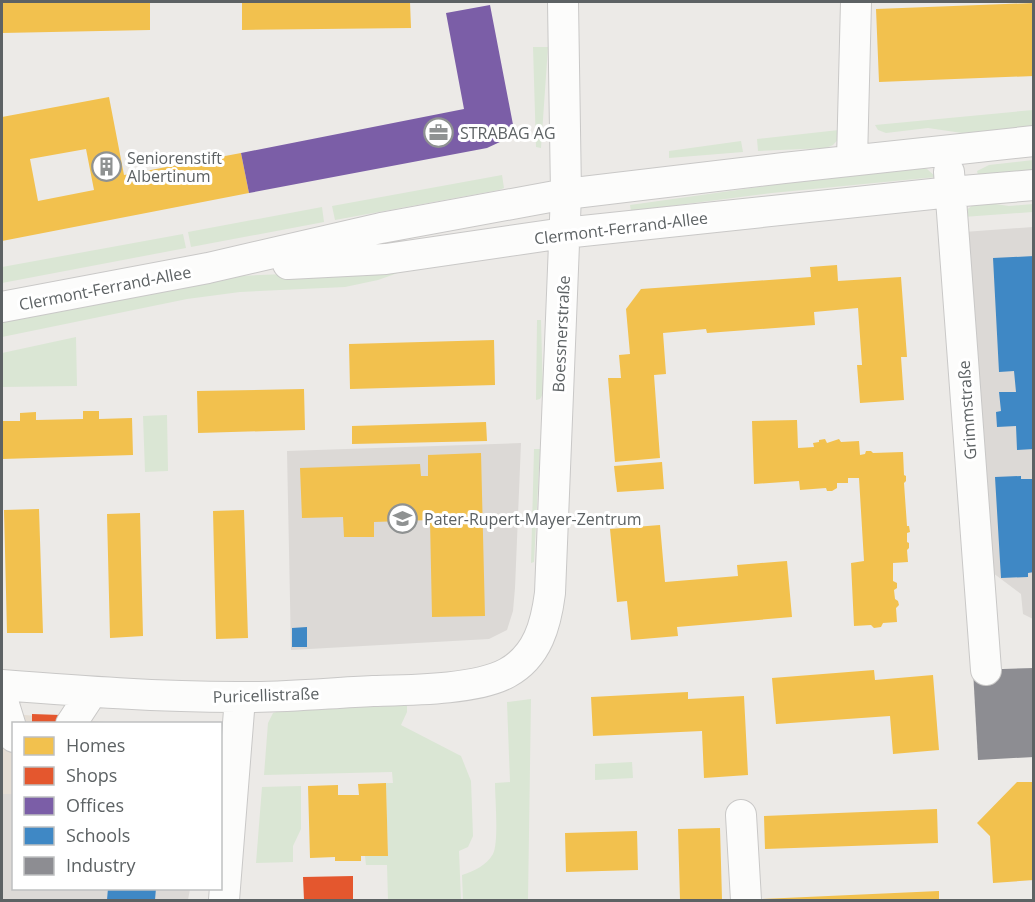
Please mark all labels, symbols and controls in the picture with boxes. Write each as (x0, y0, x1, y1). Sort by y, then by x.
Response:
office icon: STRABAG AG (423, 117, 455, 149)
place label: STRABAG AG (460, 122, 556, 144)
place label: Seniorenstift Albertinum (127, 147, 222, 187)
building icon: Seniorenstift Albertinum (90, 151, 122, 183)
street label: Clermont-Ferrand-Allee (533, 206, 709, 250)
street label: Clermont-Ferrand-Allee (17, 261, 193, 315)
street label: Boessnerstraße (547, 275, 575, 393)
street label: Grimmstraße (953, 360, 981, 460)
school or university icon: Pater-Rupert-Mayer-Zentrum (387, 503, 419, 535)
place label: Pater-Rupert-Mayer-Zentrum (424, 508, 642, 530)
street label: Puricellistraße (212, 682, 320, 708)
legend (12, 722, 222, 890)
text: Homes (66, 733, 125, 757)
text: Shops (66, 763, 117, 787)
text: Offices (66, 793, 124, 817)
text: Schools (66, 823, 130, 847)
text: Industry (66, 853, 136, 877)

